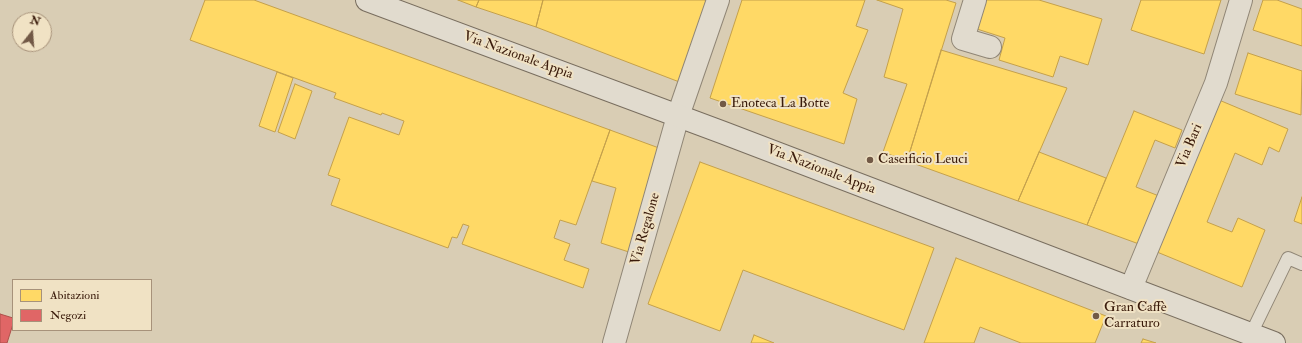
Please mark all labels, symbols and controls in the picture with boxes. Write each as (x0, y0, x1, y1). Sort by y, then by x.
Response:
north arrow (12, 12, 52, 52)
text: N (29, 13, 42, 29)
street label: Via Nazionale Appia (461, 28, 575, 84)
place label: Enoteca La Botte (731, 96, 829, 112)
marker: Enoteca La Botte (718, 99, 728, 109)
street label: Via Bari (1173, 121, 1207, 171)
street label: Via Nazionale Appia (764, 142, 878, 198)
place label: Caseificio Leuci (878, 152, 968, 168)
marker: Caseificio Leuci (865, 155, 875, 165)
street label: Via Regalone (628, 191, 664, 267)
legend (12, 279, 152, 331)
text: Abitazioni (50, 288, 100, 303)
place label: Gran Caffè Carraturo (1104, 300, 1167, 332)
text: Negozi (50, 308, 86, 323)
marker: Gran Caffè Carraturo (1091, 311, 1101, 321)

